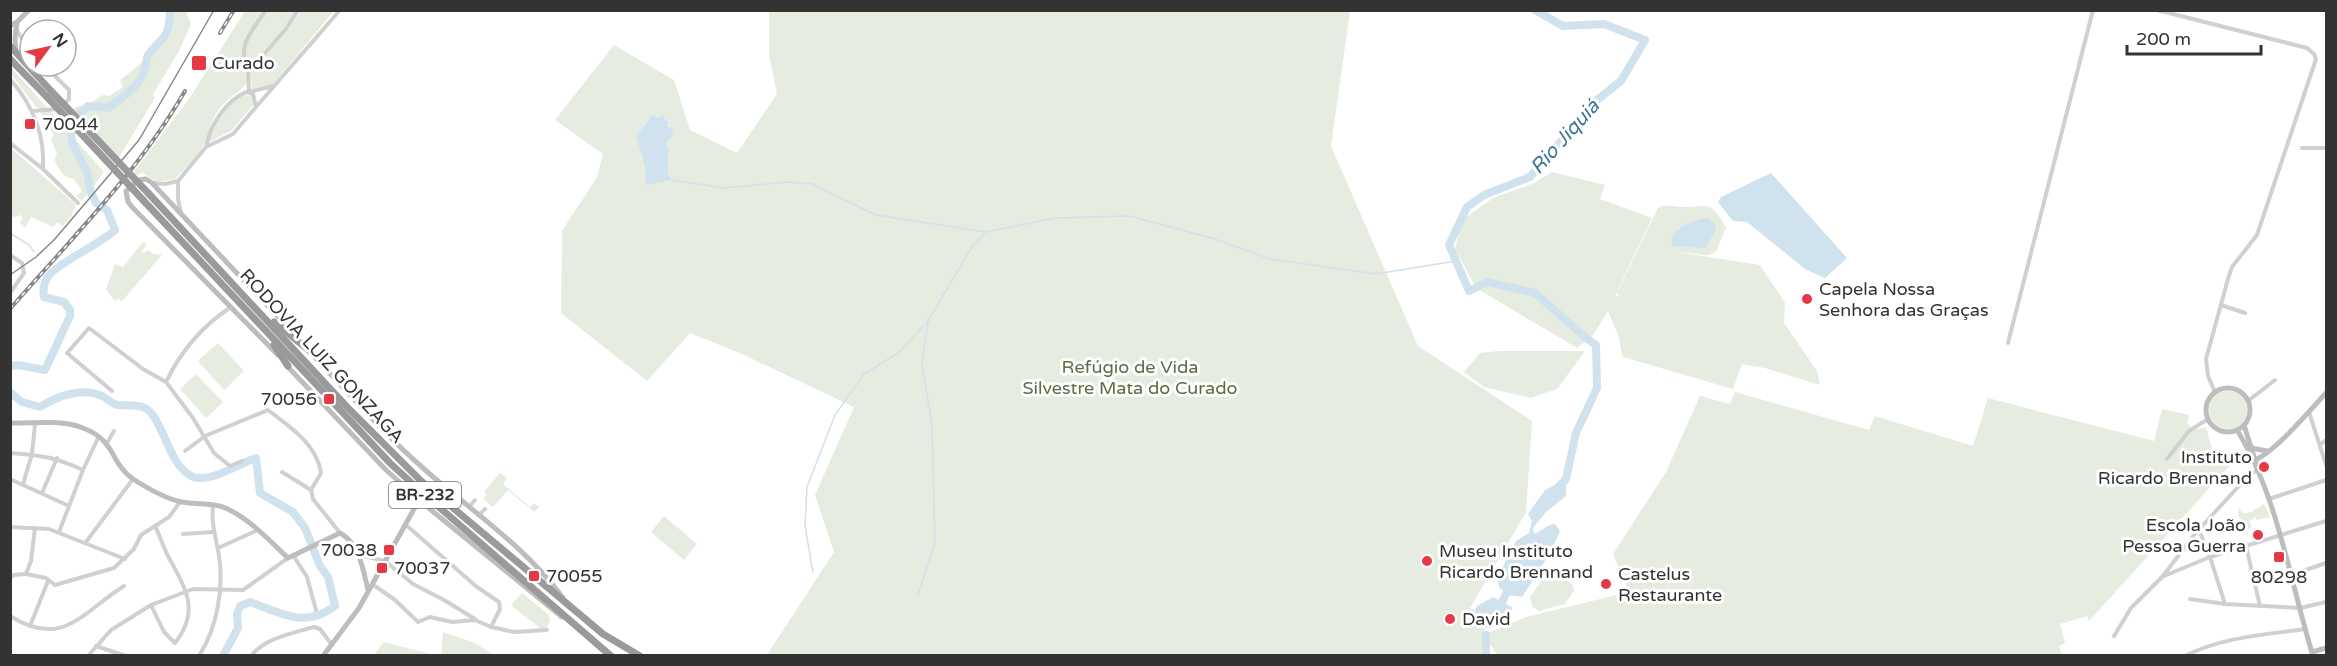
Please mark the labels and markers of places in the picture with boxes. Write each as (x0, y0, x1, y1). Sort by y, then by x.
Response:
place label: Curado (212, 52, 275, 74)
marker: Curado (190, 54, 208, 72)
place label: 70044 (42, 113, 99, 135)
marker: 70044 (23, 117, 37, 131)
place label: Capela Nossa Senhora das Graças (1819, 278, 1989, 321)
marker: Capela Nossa Senhora das Graças (1800, 292, 1814, 306)
place label: 70056 (260, 388, 317, 410)
marker: 70056 (322, 392, 336, 406)
place label: Instituto Ricardo Brennand (2098, 446, 2252, 489)
marker: Instituto Ricardo Brennand (2257, 460, 2271, 474)
place label: Escola João Pessoa Guerra (2122, 514, 2246, 557)
marker: Escola João Pessoa Guerra (2251, 528, 2265, 542)
place label: 70038 (320, 539, 377, 561)
place label: Museu Instituto Ricardo Brennand (1439, 540, 1593, 583)
marker: 70038 (382, 543, 396, 557)
marker: 80298 (2272, 550, 2286, 564)
marker: Museu Instituto Ricardo Brennand (1420, 554, 1434, 568)
place label: 70037 (394, 557, 451, 579)
marker: 70037 (375, 561, 389, 575)
place label: Castelus Restaurante (1618, 563, 1722, 606)
place label: 70055 (546, 565, 603, 587)
place label: 80298 (2251, 566, 2307, 588)
marker: 70055 (527, 569, 541, 583)
marker: Castelus Restaurante (1599, 577, 1613, 591)
place label: David (1462, 608, 1511, 630)
marker: David (1443, 612, 1457, 626)

